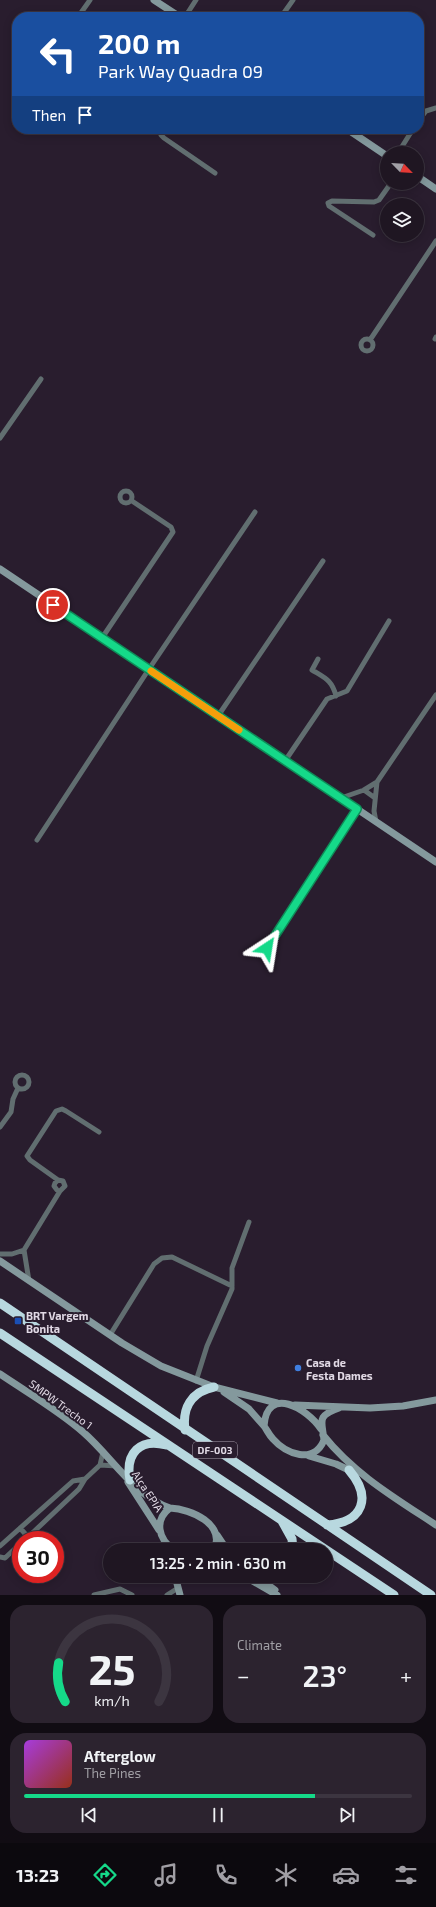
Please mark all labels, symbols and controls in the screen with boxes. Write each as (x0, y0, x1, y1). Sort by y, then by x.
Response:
text: 200 m (98, 26, 180, 60)
icon: left (32, 28, 84, 80)
text: Park Way Quadra 09 (98, 60, 263, 82)
icon: arrive (74, 104, 96, 126)
text: Then (32, 106, 66, 124)
north arrow (380, 146, 424, 190)
map controls (380, 146, 424, 242)
button: layers (380, 198, 424, 242)
pin (36, 588, 70, 622)
icon: arrive (42, 594, 64, 616)
position arrow (246, 927, 288, 969)
place label: BRT Vargem Bonita (26, 1309, 89, 1335)
marker: BRT Vargem Bonita (13, 1316, 23, 1326)
place label: Casa de Festa Dames (306, 1356, 373, 1382)
marker: Casa de Festa Dames (293, 1363, 303, 1373)
street label: SMPW Trecho 1 (27, 1377, 95, 1431)
road number: DF-003 (193, 1442, 237, 1458)
street label: Alça EPIA (129, 1468, 166, 1515)
speed limit sign: 30 (12, 1531, 64, 1583)
text: 13:25 · 2 min · 630 m (150, 1554, 286, 1572)
text: Climate (237, 1637, 282, 1653)
text: 25 (88, 1643, 135, 1693)
text: 23° (303, 1657, 347, 1693)
text: − (237, 1662, 250, 1688)
text: + (400, 1662, 412, 1688)
text: km/h (94, 1692, 129, 1709)
text: Afterglow (84, 1747, 156, 1765)
text: The Pines (84, 1765, 141, 1781)
icon: previous (78, 1804, 100, 1826)
icon: pause (207, 1804, 229, 1826)
icon: next (336, 1804, 358, 1826)
icon: directions (91, 1861, 119, 1889)
icon: music (152, 1861, 180, 1889)
icon: phone (212, 1861, 240, 1889)
icon: climate (272, 1861, 300, 1889)
icon: car (332, 1861, 360, 1889)
icon: filters (392, 1861, 420, 1889)
text: 13:23 (16, 1864, 59, 1886)

